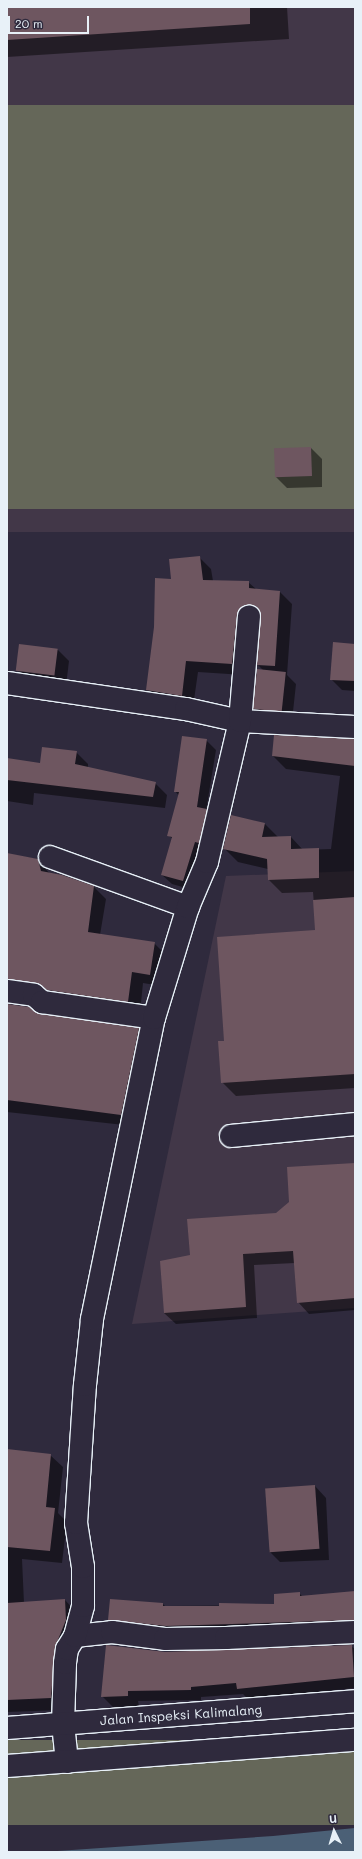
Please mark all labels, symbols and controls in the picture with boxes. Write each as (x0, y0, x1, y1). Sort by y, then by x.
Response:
scale bar (10, 8, 91, 34)
text: 20 m (15, 15, 43, 31)
street label: Jalan Inspeksi Kalimalang (99, 1702, 263, 1728)
north arrow (314, 1811, 354, 1851)
text: U (328, 1811, 337, 1826)

